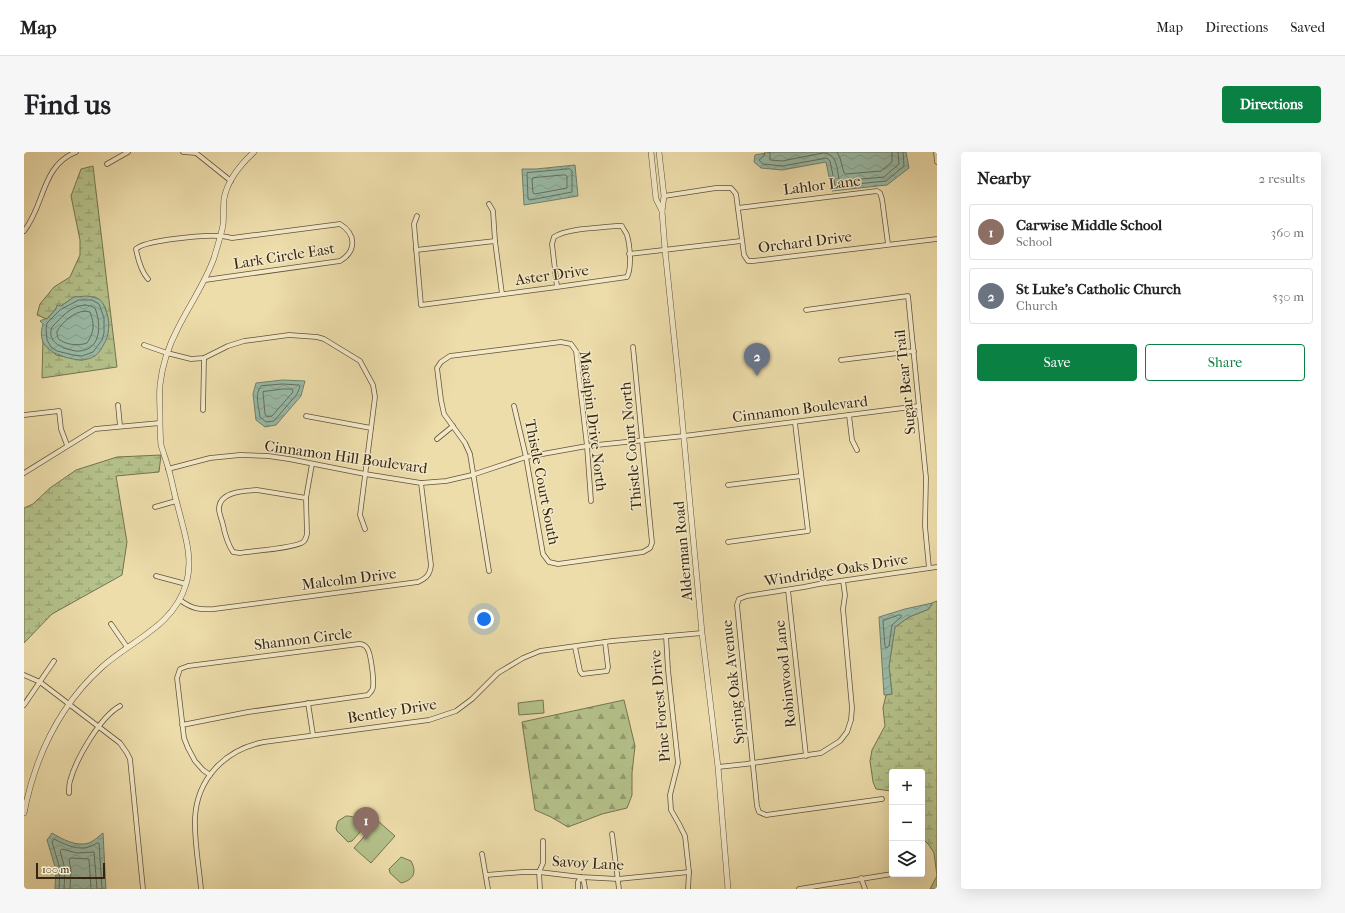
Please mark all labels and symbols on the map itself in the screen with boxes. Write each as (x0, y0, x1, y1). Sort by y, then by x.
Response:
street label: Lahlor Lane (782, 171, 862, 199)
street label: Orchard Drive (757, 227, 853, 257)
street label: Lark Circle East (232, 239, 337, 273)
street label: Aster Drive (513, 261, 591, 289)
street label: Sugar Bear Trail (891, 329, 919, 435)
pin: 2 (744, 343, 770, 376)
street label: Macalpin Drive North (575, 350, 611, 493)
street label: Thistle Court North (616, 381, 646, 511)
street label: Cinnamon Boulevard (731, 392, 870, 426)
street label: Thistle Court South (521, 418, 563, 547)
street label: Cinnamon Hill Boulevard (263, 437, 429, 477)
street label: Alderman Road (670, 499, 696, 603)
street label: Windridge Oaks Drive (762, 550, 910, 590)
street label: Malcolm Drive (301, 564, 398, 594)
your location (474, 609, 494, 629)
street label: Spring Oak Avenue (717, 618, 748, 745)
street label: Robinwood Lane (770, 619, 800, 729)
street label: Shannon Circle (253, 624, 354, 654)
street label: Pine Forest Drive (646, 649, 674, 763)
street label: Bentley Drive (346, 695, 439, 727)
pin: 1 (353, 807, 379, 840)
street label: Savoy Lane (552, 852, 625, 874)
scale bar (36, 861, 105, 880)

